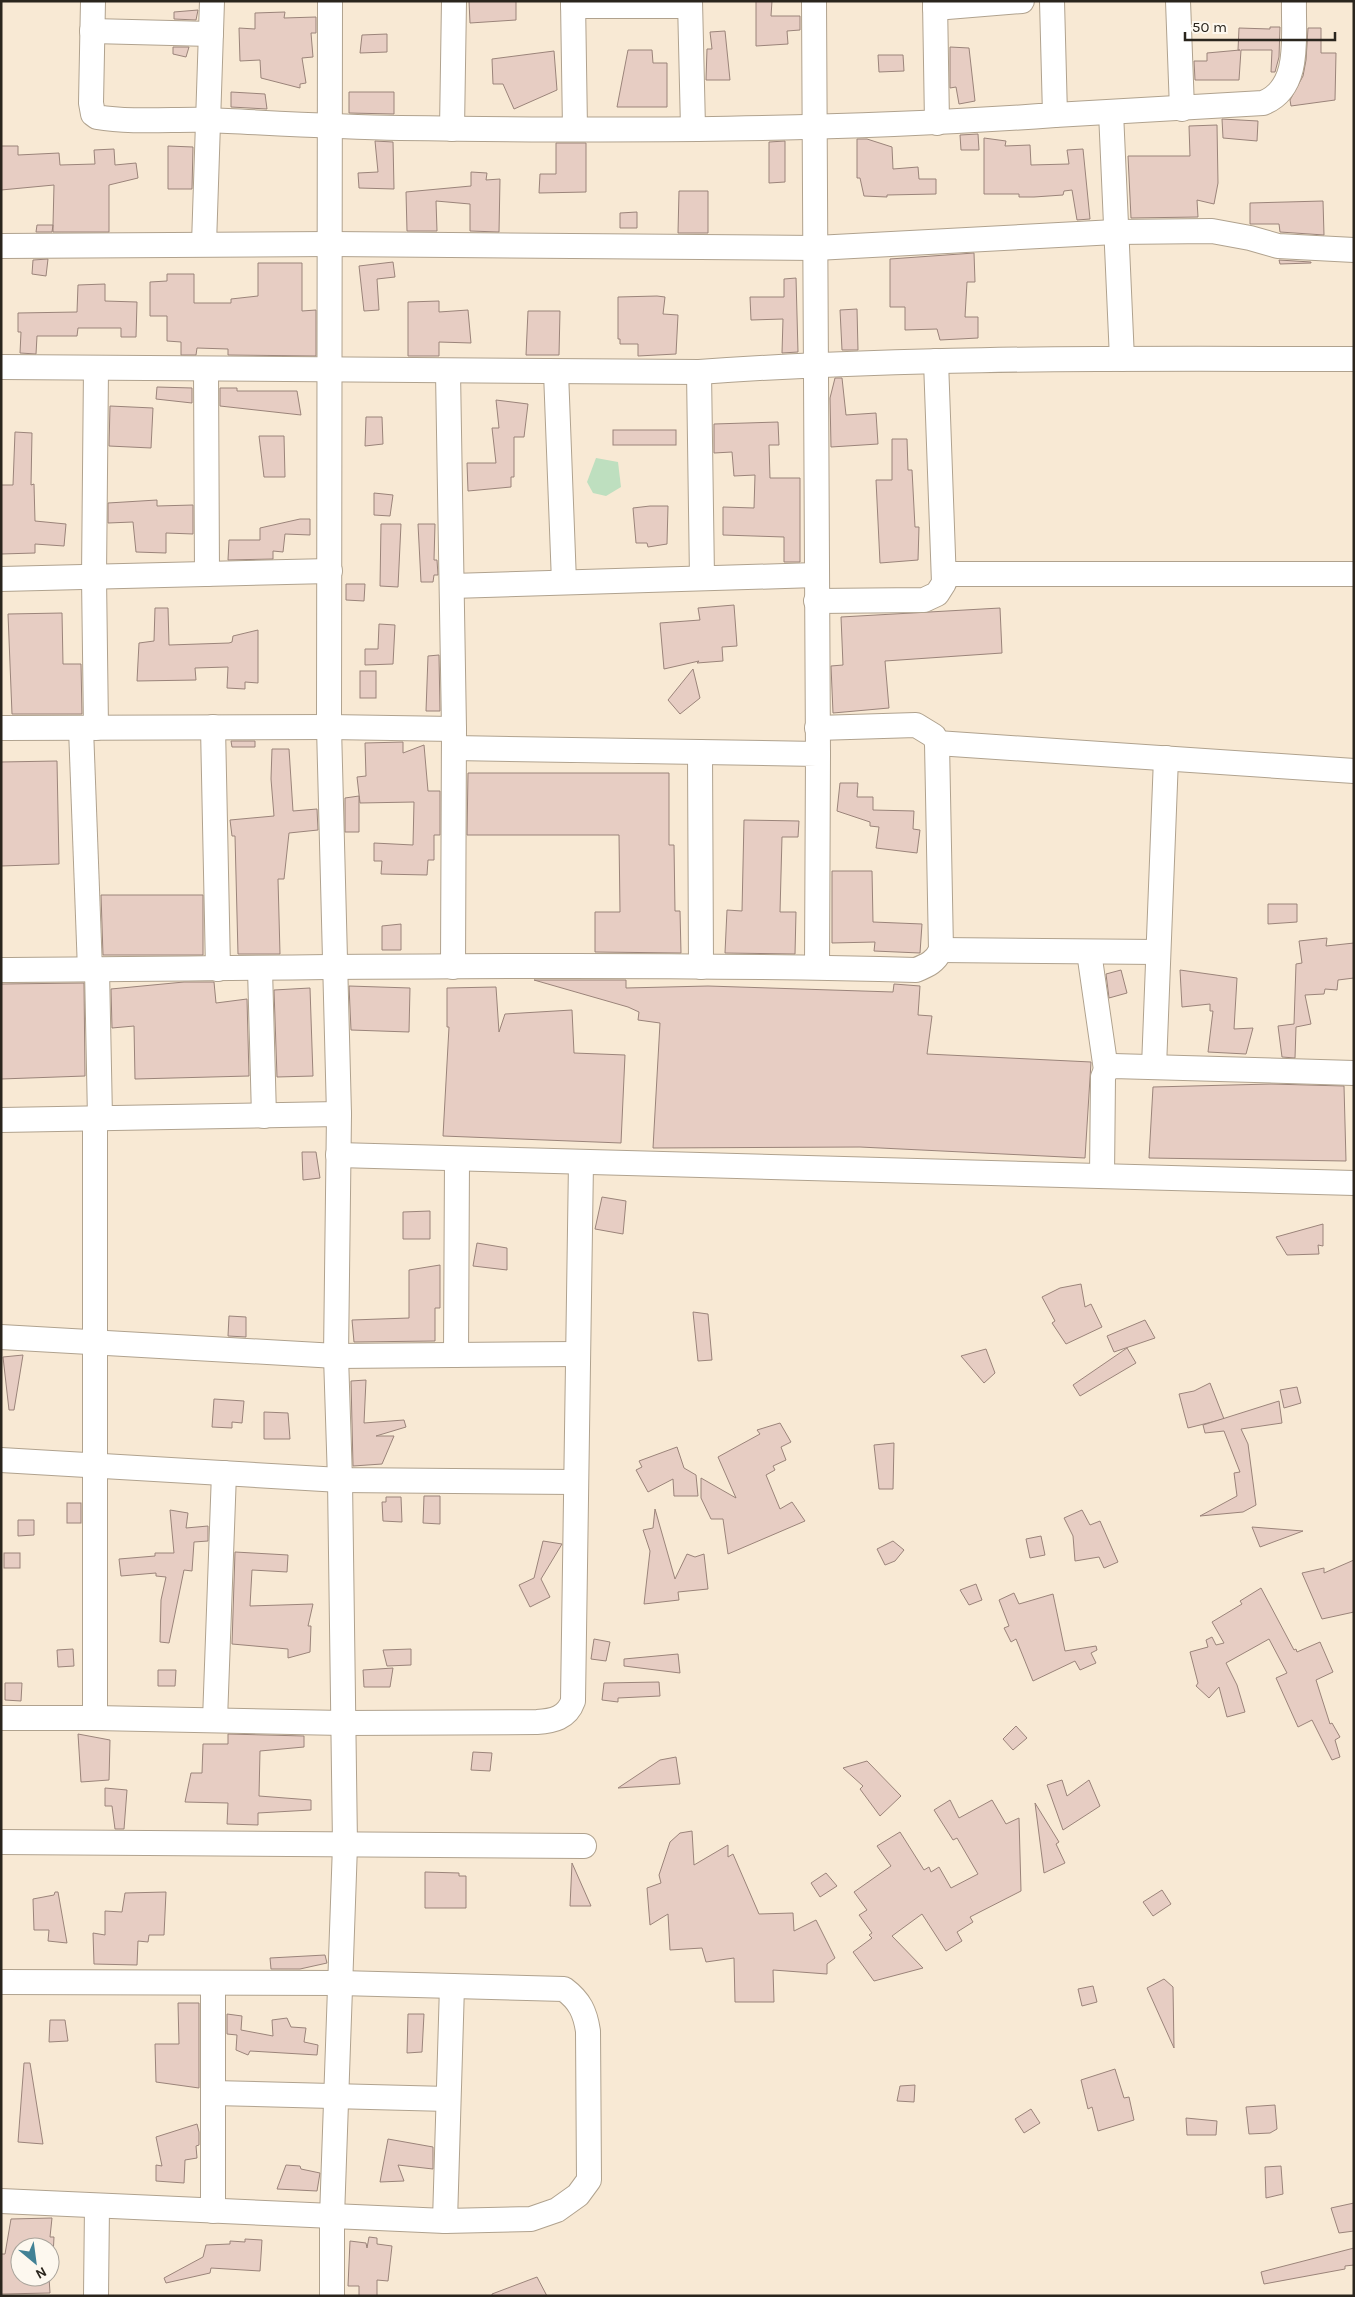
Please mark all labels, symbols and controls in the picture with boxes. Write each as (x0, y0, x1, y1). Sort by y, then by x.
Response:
scale bar (1185, 10, 1335, 42)
text: 50 m (1192, 18, 1227, 36)
north arrow (10, 2237, 60, 2287)
text: N (33, 2263, 50, 2283)

